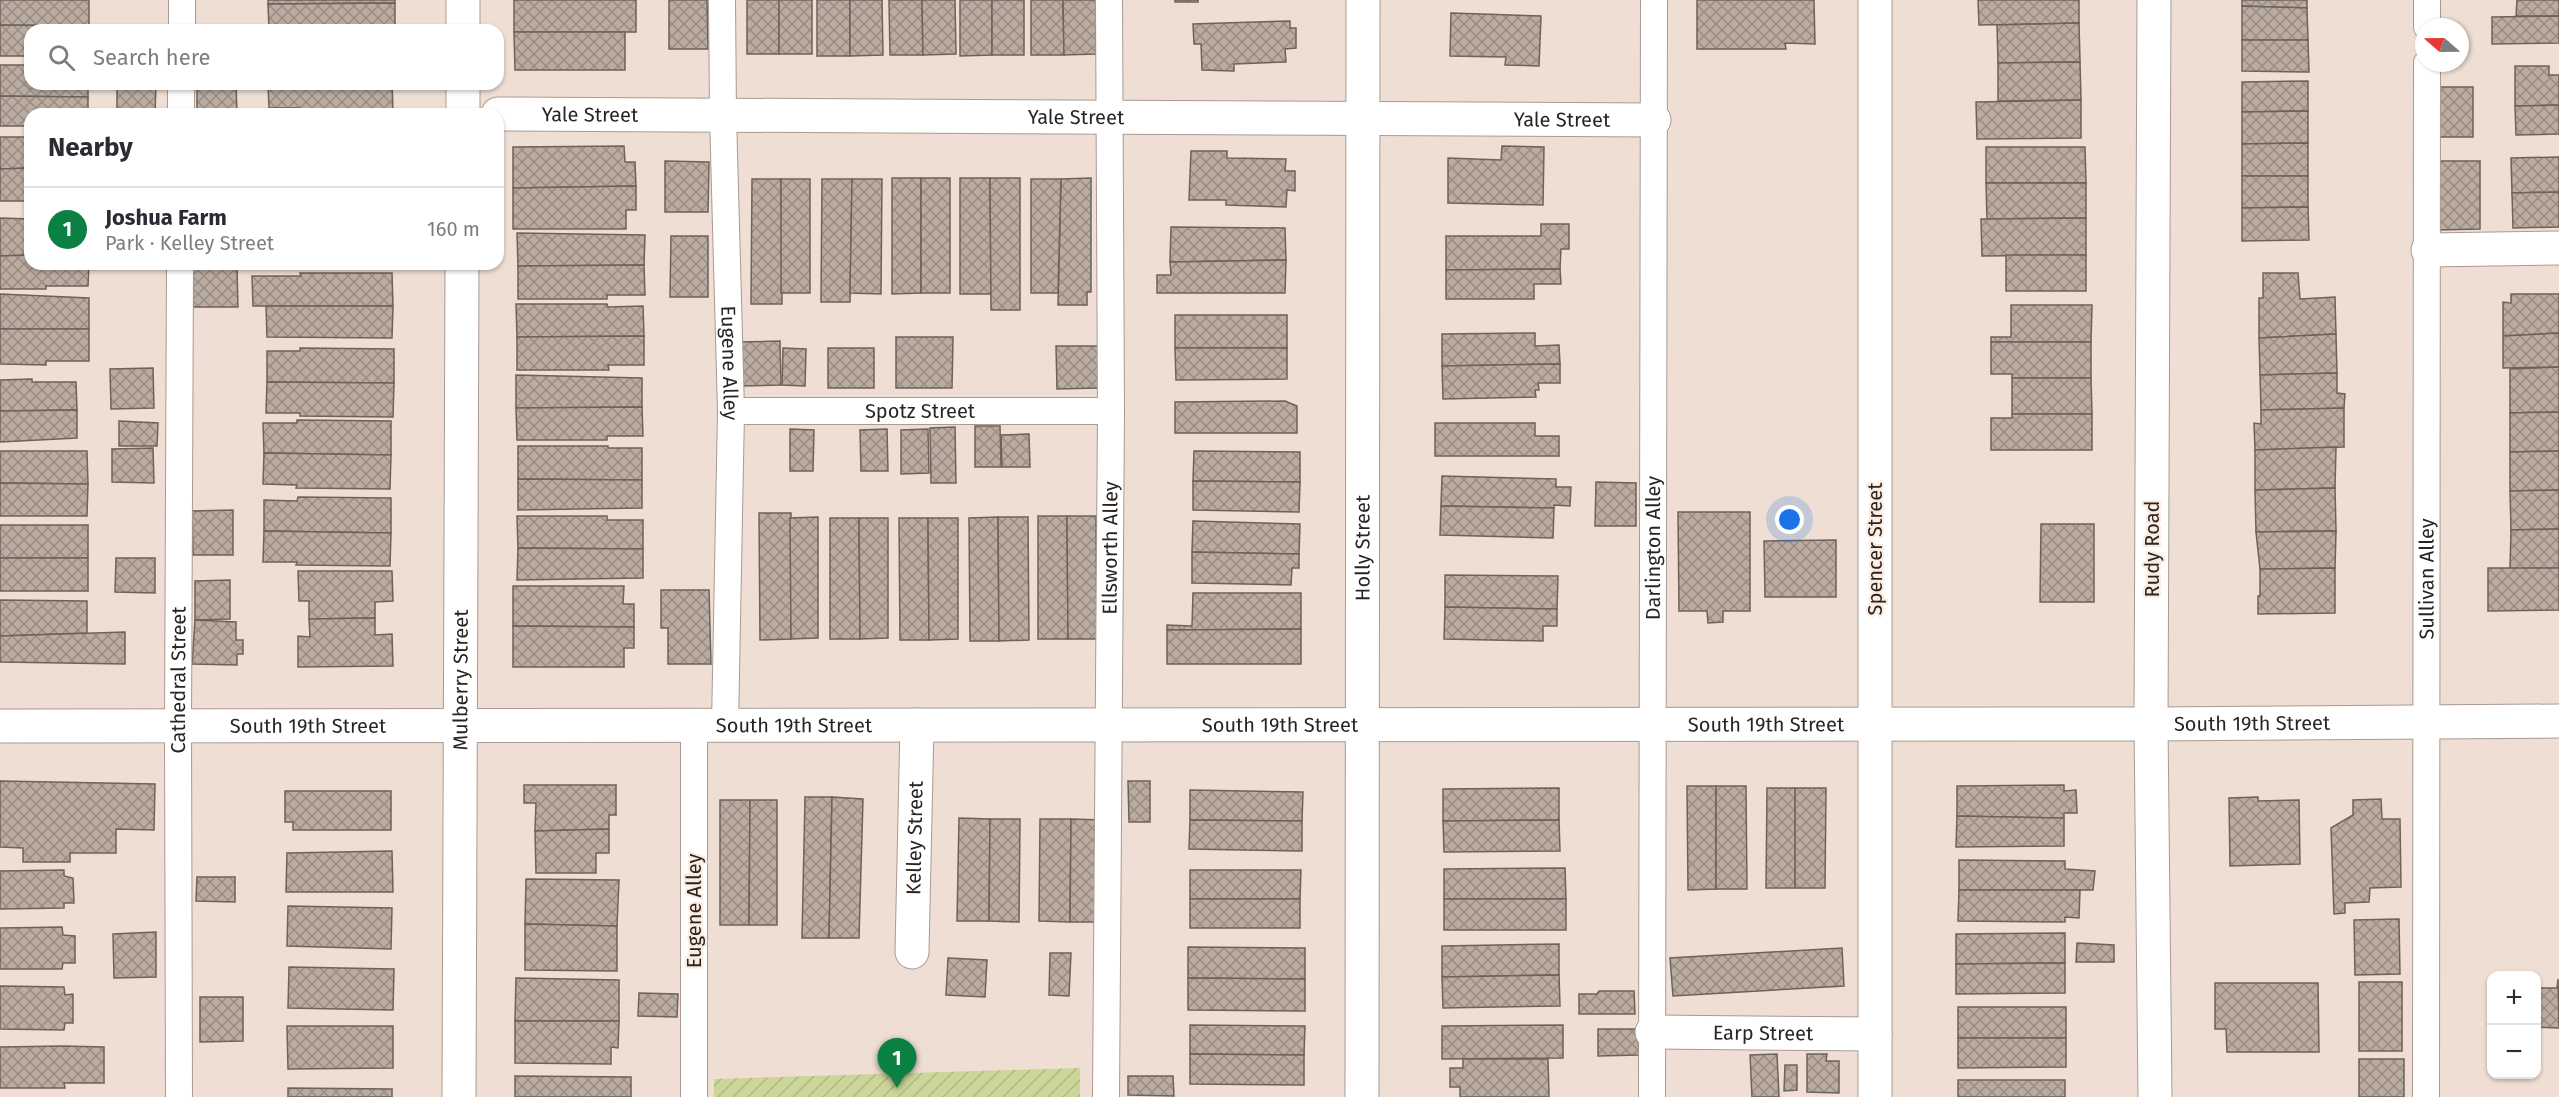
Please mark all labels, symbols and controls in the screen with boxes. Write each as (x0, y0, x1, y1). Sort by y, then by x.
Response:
north arrow (2415, 18, 2469, 72)
search box (24, 24, 504, 90)
icon: search (45, 41, 78, 74)
text: Search here (93, 44, 211, 71)
street label: Yale Street (542, 102, 639, 127)
street label: Yale Street (1028, 105, 1125, 129)
street label: Yale Street (1514, 107, 1611, 132)
text: Nearby (48, 132, 133, 163)
text: Joshua Farm (105, 204, 227, 231)
text: 1 (63, 217, 72, 241)
text: 160 m (427, 217, 480, 241)
text: Park · Kelley Street (105, 231, 274, 255)
street label: Eugene Alley (716, 305, 743, 421)
street label: Spotz Street (865, 399, 976, 423)
street label: Darlington Alley (1641, 476, 1665, 620)
street label: Ellsworth Alley (1098, 481, 1122, 615)
street label: Spencer Street (1863, 482, 1887, 615)
street label: Holly Street (1350, 494, 1375, 601)
street label: Rudy Road (2140, 501, 2164, 597)
your location (1775, 505, 1804, 534)
street label: Sullivan Alley (2414, 518, 2439, 640)
street label: Cathedral Street (166, 606, 191, 754)
street label: Mulberry Street (448, 609, 473, 750)
street label: South 19th Street (2174, 711, 2331, 736)
street label: South 19th Street (1688, 712, 1845, 736)
street label: South 19th Street (716, 713, 873, 737)
street label: South 19th Street (1202, 713, 1359, 737)
street label: South 19th Street (230, 714, 387, 738)
street label: Kelley Street (901, 780, 928, 895)
street label: Eugene Alley (682, 854, 706, 968)
map controls (2487, 971, 2541, 1079)
button: + (2487, 971, 2541, 1025)
street label: Earp Street (1713, 1021, 1814, 1045)
button: − (2487, 1025, 2541, 1079)
pin: 1 (878, 1038, 916, 1088)

